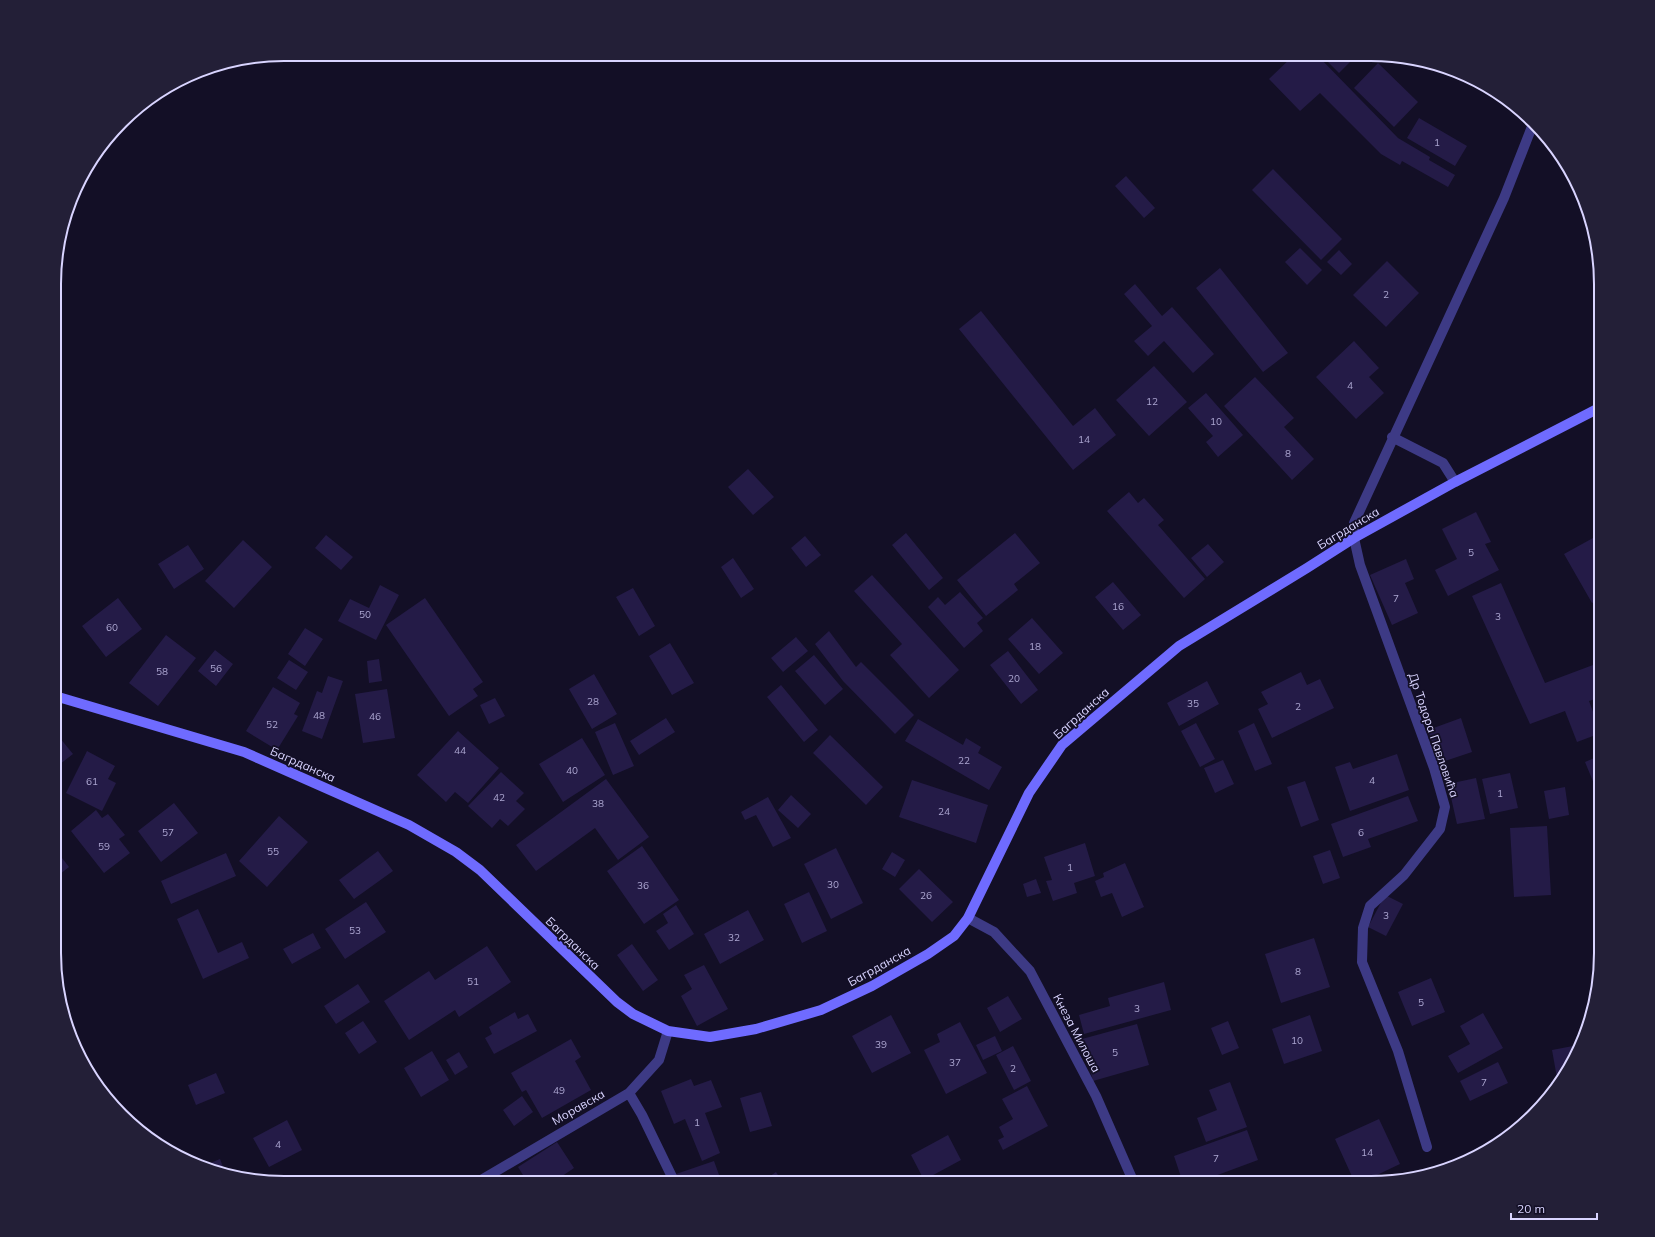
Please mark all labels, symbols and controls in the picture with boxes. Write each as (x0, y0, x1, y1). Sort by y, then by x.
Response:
house number: 1 (1434, 136, 1440, 149)
house number: 2 (1383, 288, 1389, 301)
house number: 4 (1347, 379, 1353, 392)
house number: 12 (1146, 395, 1158, 408)
house number: 10 (1210, 415, 1222, 428)
house number: 14 (1078, 433, 1090, 446)
house number: 8 (1285, 447, 1291, 460)
street label: Багрданска (1314, 504, 1382, 552)
house number: 5 (1468, 546, 1474, 559)
house number: 7 (1393, 592, 1399, 605)
house number: 16 (1112, 600, 1124, 613)
house number: 50 (359, 608, 371, 621)
house number: 3 (1495, 610, 1501, 623)
house number: 60 (106, 621, 118, 634)
house number: 18 (1029, 640, 1041, 653)
house number: 56 (210, 662, 222, 675)
house number: 58 (156, 665, 168, 678)
street label: Др Тодора Павловића (1406, 671, 1462, 799)
house number: 20 (1008, 672, 1020, 685)
street label: Багрданска (1050, 684, 1112, 742)
house number: 28 (587, 695, 599, 708)
house number: 35 (1187, 697, 1199, 710)
house number: 2 (1295, 700, 1301, 713)
house number: 48 (313, 709, 325, 722)
house number: 46 (369, 710, 381, 723)
house number: 52 (266, 718, 278, 731)
street label: Багрданска (268, 743, 338, 785)
house number: 44 (454, 744, 466, 757)
house number: 22 (958, 754, 970, 767)
house number: 40 (566, 764, 578, 777)
house number: 4 (1369, 774, 1375, 787)
house number: 61 (86, 775, 98, 788)
house number: 1 (1497, 787, 1503, 800)
house number: 42 (493, 791, 505, 804)
house number: 38 (592, 797, 604, 810)
house number: 24 (938, 805, 950, 818)
house number: 57 (162, 826, 174, 839)
house number: 6 (1358, 826, 1364, 839)
house number: 59 (98, 840, 110, 853)
house number: 55 (267, 845, 279, 858)
house number: 1 (1067, 861, 1073, 874)
house number: 30 (827, 878, 839, 891)
house number: 36 (637, 879, 649, 892)
house number: 26 (920, 889, 932, 902)
house number: 3 (1383, 909, 1389, 922)
street label: Багрданска (543, 913, 603, 973)
house number: 53 (349, 924, 361, 937)
house number: 32 (728, 931, 740, 944)
street label: Багрданска (845, 943, 913, 989)
house number: 8 (1295, 965, 1301, 978)
house number: 51 (467, 975, 479, 988)
street label: Кнеза Милоша (1050, 991, 1104, 1075)
house number: 5 (1418, 996, 1424, 1009)
house number: 3 (1134, 1002, 1140, 1015)
house number: 10 (1291, 1034, 1303, 1047)
house number: 39 (875, 1038, 887, 1051)
house number: 5 (1112, 1046, 1118, 1059)
house number: 37 (949, 1056, 961, 1069)
house number: 2 (1010, 1062, 1016, 1075)
house number: 7 (1481, 1076, 1487, 1089)
house number: 49 (553, 1084, 565, 1097)
street label: Моравска (549, 1086, 607, 1128)
house number: 1 (694, 1116, 700, 1129)
house number: 4 (275, 1138, 281, 1151)
house number: 14 (1361, 1146, 1373, 1159)
house number: 7 (1213, 1152, 1219, 1165)
scale bar (1511, 1195, 1597, 1221)
text: 20 m (1517, 1201, 1545, 1216)

